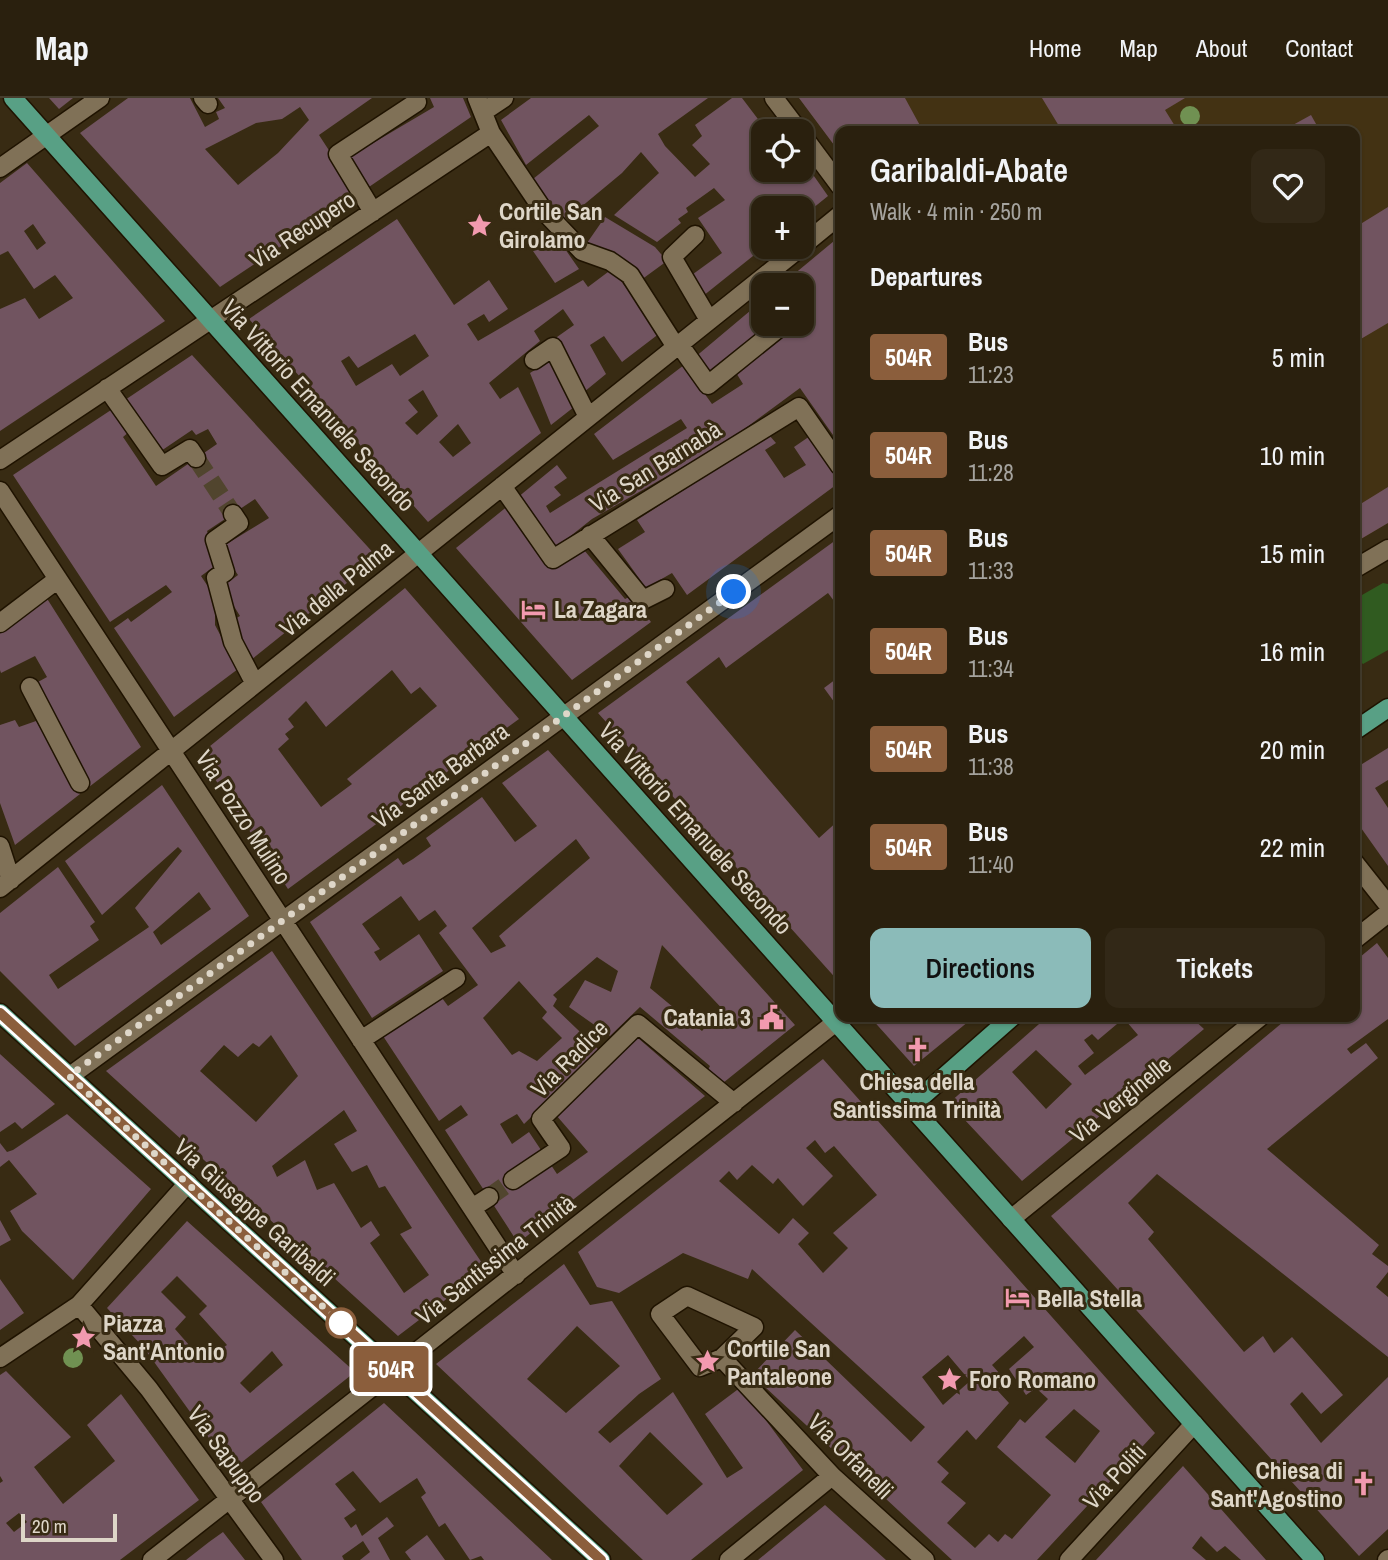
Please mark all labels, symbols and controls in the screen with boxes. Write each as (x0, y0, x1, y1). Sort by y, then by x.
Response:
text: Map (35, 26, 89, 70)
text: Home (1029, 32, 1081, 64)
text: Map (1119, 32, 1158, 64)
text: About (1196, 32, 1247, 64)
text: Contact (1285, 32, 1353, 64)
map controls (751, 119, 814, 336)
button: locate (751, 119, 814, 182)
text: Garibaldi-Abate (870, 148, 1068, 192)
button: heart (1251, 149, 1325, 223)
street label: Via Recupero (243, 183, 361, 275)
place label: Cortile San Girolamo (499, 195, 603, 255)
button: + (751, 196, 814, 259)
text: Walk · 4 min · 250 m (870, 196, 1042, 227)
place icon: Cortile San Girolamo (465, 211, 493, 239)
text: Departures (870, 259, 983, 294)
button: − (751, 273, 814, 336)
street label: Via Vittorio Emanuele Secondo (215, 292, 423, 518)
text: Bus (968, 324, 1008, 359)
text: 5 min (1272, 340, 1325, 375)
text: 504R (885, 341, 932, 373)
text: 11:23 (968, 359, 1014, 390)
street label: Via San Barnabà (583, 413, 727, 519)
text: Bus (968, 422, 1008, 457)
text: 10 min (1260, 438, 1325, 473)
text: 504R (885, 439, 932, 471)
text: 11:28 (968, 457, 1014, 488)
text: Bus (968, 520, 1008, 555)
street label: Via della Palma (273, 532, 400, 644)
text: 15 min (1260, 536, 1325, 571)
text: 504R (885, 537, 932, 569)
text: 11:33 (968, 555, 1014, 586)
your location (716, 574, 751, 609)
place label: La Zagara (554, 593, 647, 625)
hotel icon: La Zagara (520, 595, 548, 623)
text: Bus (968, 618, 1008, 653)
text: 16 min (1260, 634, 1325, 669)
text: 504R (885, 635, 932, 667)
text: 11:34 (968, 653, 1014, 684)
street label: Via Santa Barbara (365, 715, 515, 835)
street label: Via Vittorio Emanuele Secondo (592, 715, 800, 941)
text: Bus (968, 716, 1008, 751)
text: 20 min (1260, 732, 1325, 767)
text: 504R (885, 733, 932, 765)
street label: Via Pozzo Mulino (189, 744, 299, 890)
text: 11:38 (968, 751, 1014, 782)
text: Bus (968, 814, 1008, 849)
text: 22 min (1260, 830, 1325, 865)
text: 504R (885, 831, 932, 863)
text: 11:40 (968, 849, 1014, 880)
button: Directions (870, 928, 1091, 1008)
button: Tickets (1105, 928, 1325, 1008)
place label: Catania 3 (663, 1001, 751, 1033)
public building icon: Catania 3 (757, 1003, 785, 1031)
street label: Via Radice (523, 1012, 615, 1104)
church icon: Chiesa della Santissima Trinità (903, 1036, 931, 1064)
street label: Via Verginelle (1062, 1048, 1178, 1150)
place label: Chiesa della Santissima Trinità (833, 1065, 1001, 1125)
street label: Via Giuseppe Garibaldi (168, 1131, 342, 1293)
street label: Via Santissima Trinità (409, 1187, 581, 1331)
place label: Bella Stella (1037, 1282, 1142, 1314)
hotel icon: Bella Stella (1003, 1284, 1031, 1312)
place label: Piazza Sant'Antonio (103, 1307, 225, 1367)
unlabelled marker (326, 1308, 356, 1338)
place icon: Piazza Sant'Antonio (69, 1323, 97, 1351)
place label: Cortile San Pantaleone (727, 1332, 832, 1392)
line badge: 504R (342, 1346, 440, 1392)
place icon: Cortile San Pantaleone (693, 1348, 721, 1376)
text: 504R (367, 1353, 415, 1385)
place label: Foro Romano (969, 1363, 1096, 1395)
place icon: Foro Romano (935, 1365, 963, 1393)
street label: Via Sapuppo (181, 1399, 273, 1509)
street label: Via Orfanelli (801, 1406, 901, 1506)
street label: Via Politi (1075, 1436, 1153, 1516)
place label: Chiesa di Sant'Agostino (1210, 1454, 1343, 1514)
church icon: Chiesa di Sant'Agostino (1349, 1470, 1377, 1498)
scale bar (21, 1511, 117, 1543)
text: 20 m (32, 1513, 67, 1539)

